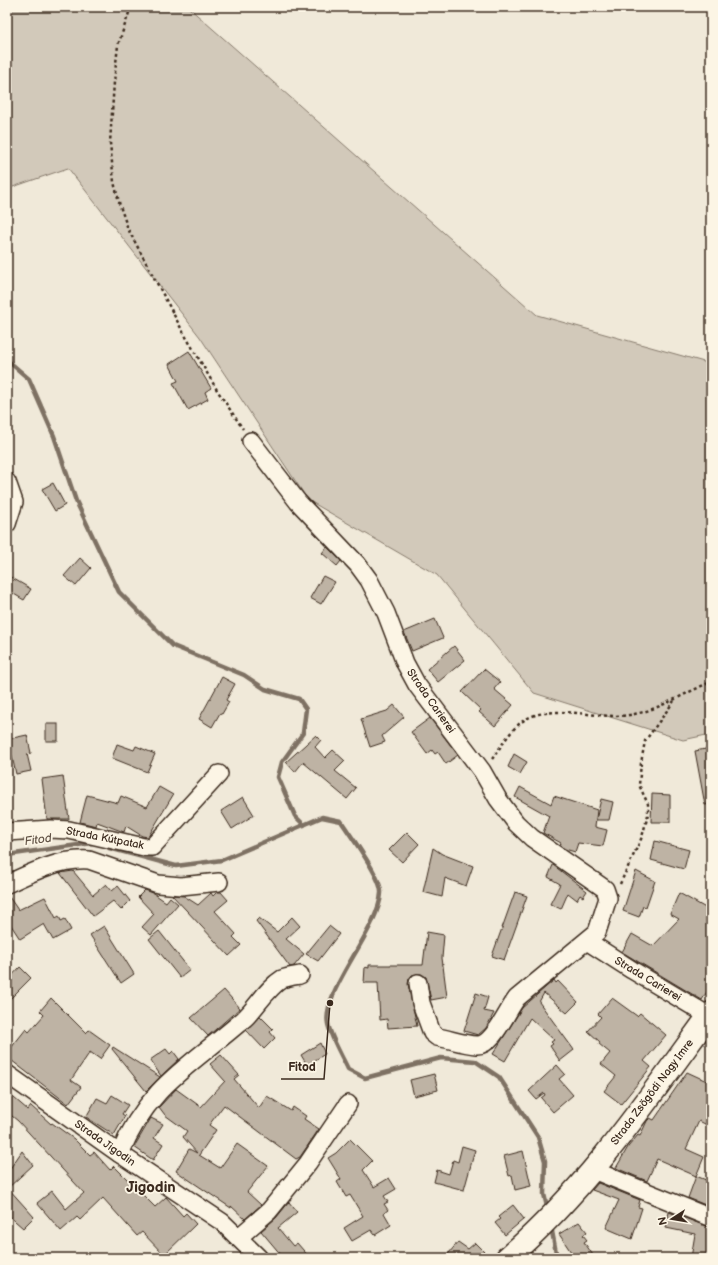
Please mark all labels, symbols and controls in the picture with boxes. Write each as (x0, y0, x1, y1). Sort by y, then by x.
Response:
street label: Strada Carierei (404, 666, 458, 736)
street label: Strada Kútpatak (65, 824, 146, 852)
water label: Fitod (24, 831, 54, 849)
street label: Strada Carierei (612, 954, 684, 1004)
street label: Strada Zsögödi Nagy Imre (608, 1036, 696, 1147)
callout: Fitod (281, 1055, 324, 1079)
text: Fitod (288, 1060, 316, 1075)
street label: Strada Jigodin (72, 1117, 138, 1169)
district label: Jigodin (126, 1178, 176, 1197)
north arrow (652, 1199, 692, 1239)
text: N (655, 1216, 670, 1226)

